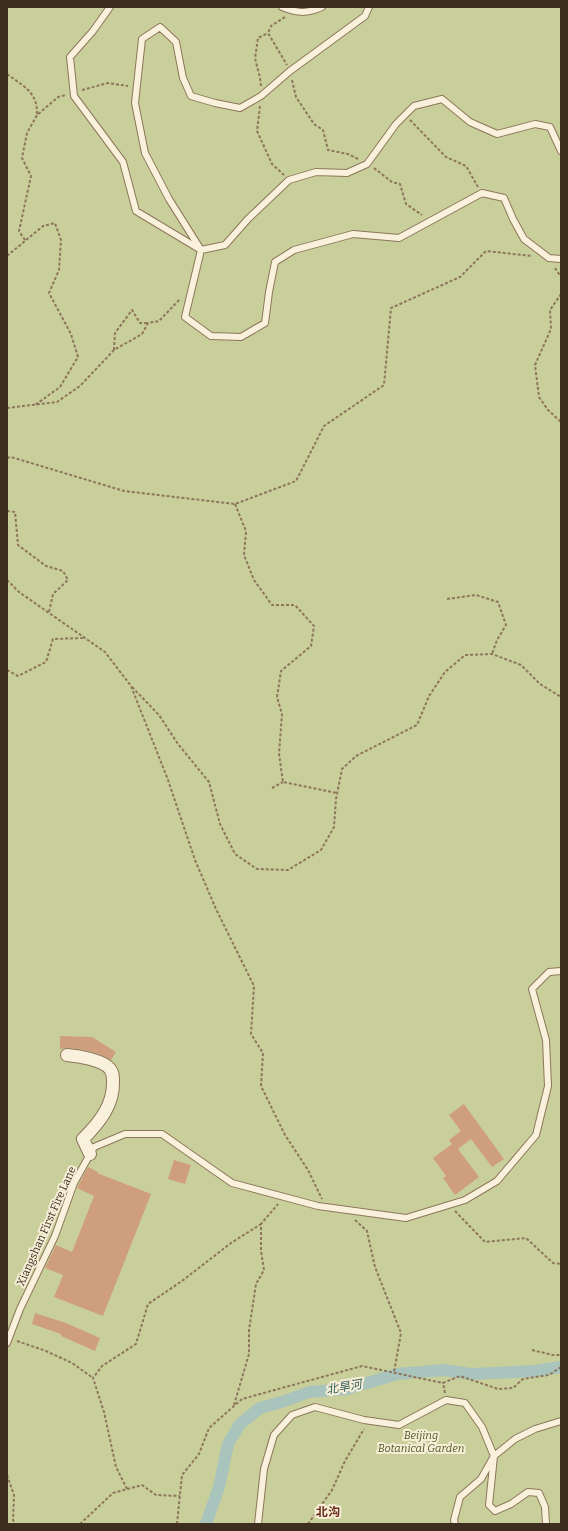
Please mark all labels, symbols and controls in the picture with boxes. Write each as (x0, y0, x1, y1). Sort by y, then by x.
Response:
street label: Xiangshan First Fire Lane (14, 1164, 79, 1288)
water label: 北旱河 (325, 1377, 365, 1397)
park label: Beijing Botanical Garden (378, 1429, 465, 1455)
district label: 北沟 (316, 1505, 340, 1519)

